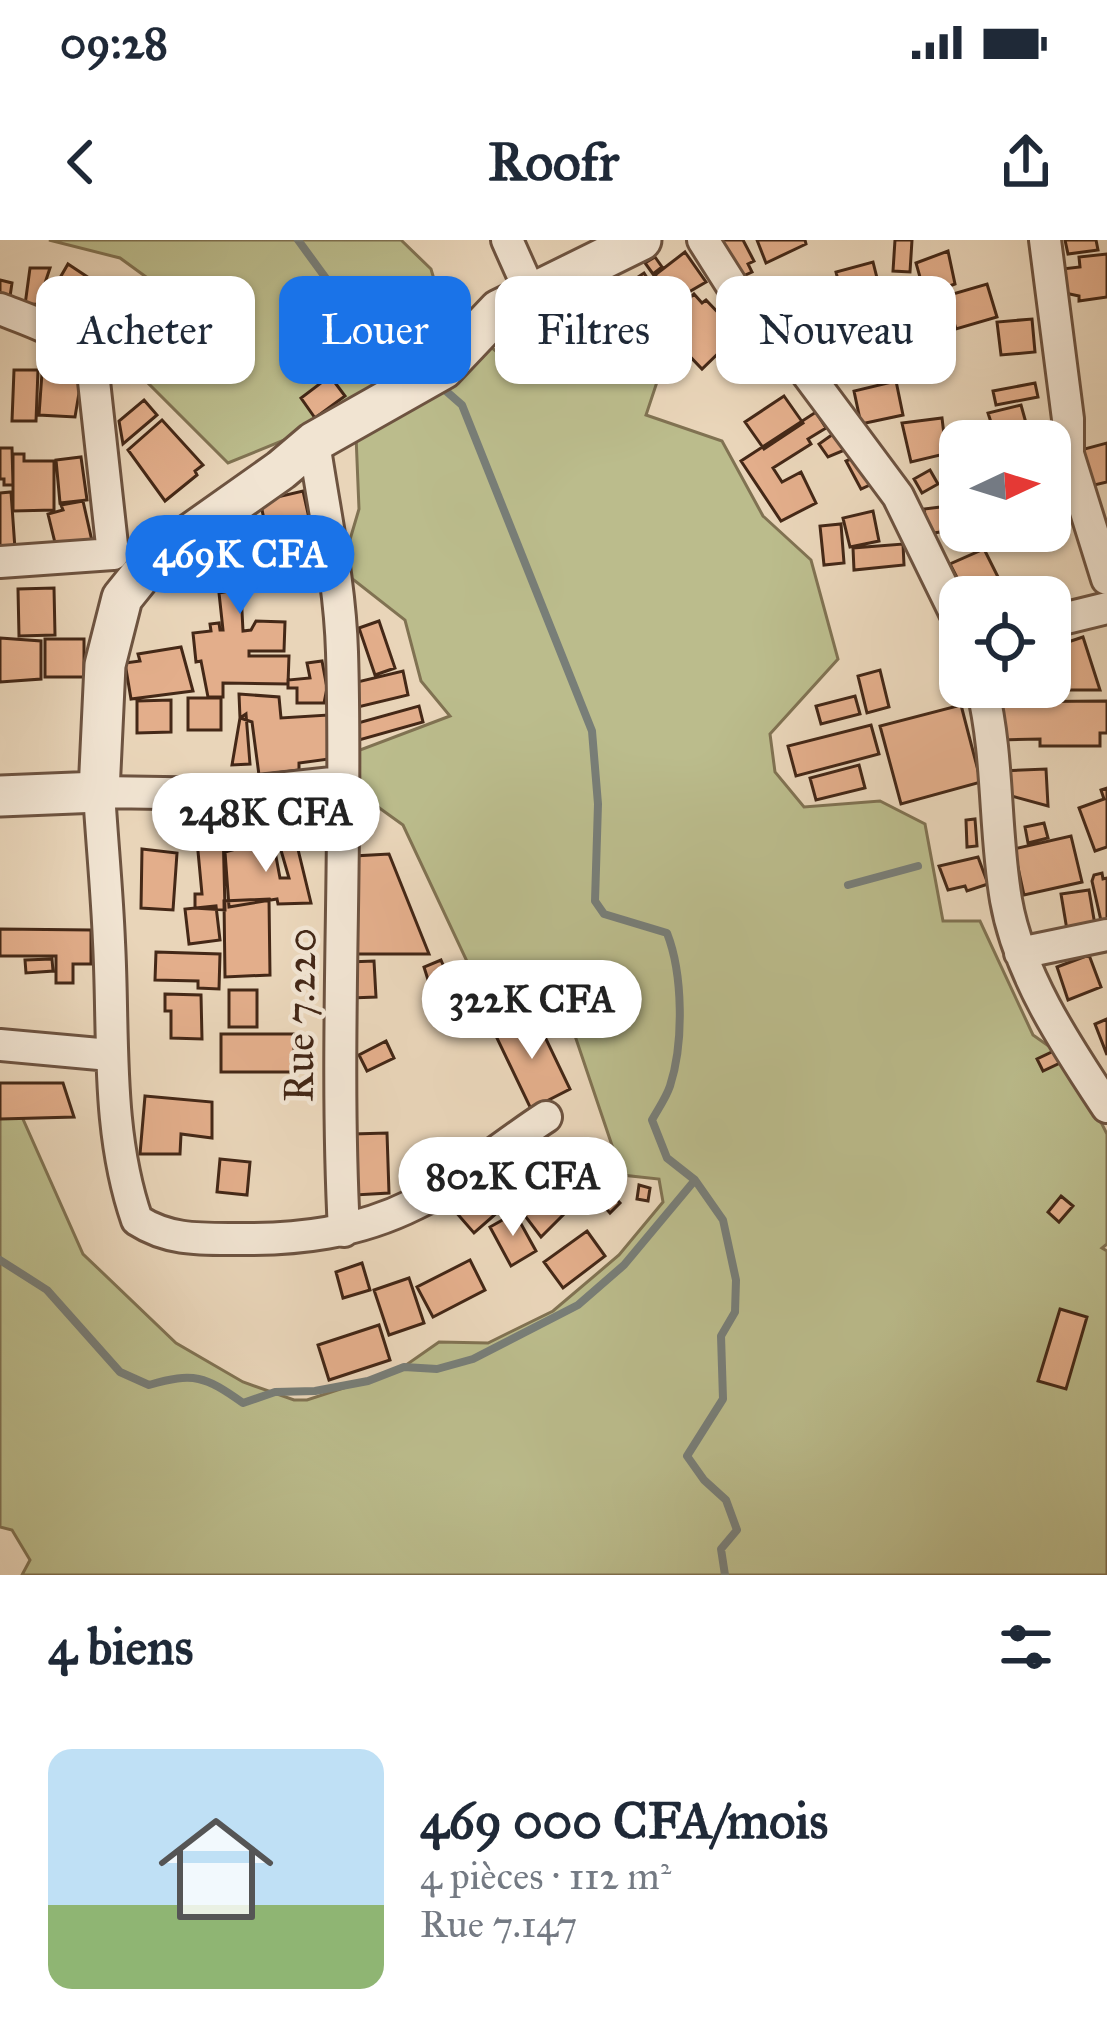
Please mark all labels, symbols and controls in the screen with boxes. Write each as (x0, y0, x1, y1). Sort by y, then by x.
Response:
text: 09:28 (60, 15, 168, 70)
icon: back (48, 129, 114, 195)
text: Roofr (488, 129, 619, 195)
icon: share (993, 129, 1059, 195)
chip: Acheter (36, 276, 255, 384)
chip: Louer (279, 276, 471, 384)
chip: Filtres (495, 276, 692, 384)
chip: Nouveau (716, 276, 956, 384)
north arrow (939, 420, 1071, 552)
map controls (939, 420, 1071, 708)
pin: 469K CFA (116, 515, 364, 617)
text: 469K CFA (152, 530, 328, 578)
button: locate (939, 576, 1071, 708)
pin: 248K CFA (142, 773, 390, 875)
text: 248K CFA (179, 788, 353, 836)
street label: Rue 7.220 (272, 927, 328, 1103)
pin: 322K CFA (408, 960, 656, 1062)
text: 322K CFA (449, 975, 615, 1023)
pin: 802K CFA (389, 1137, 637, 1239)
text: 802K CFA (425, 1152, 601, 1200)
icon: filters (993, 1614, 1059, 1680)
text: 4 biens (48, 1616, 193, 1678)
text: 469 000 CFA/mois (420, 1790, 828, 1852)
icon: home (144, 1797, 288, 1941)
text: 4 pièces · 112 m² (420, 1852, 671, 1900)
text: Rue 7.147 (420, 1900, 577, 1948)

